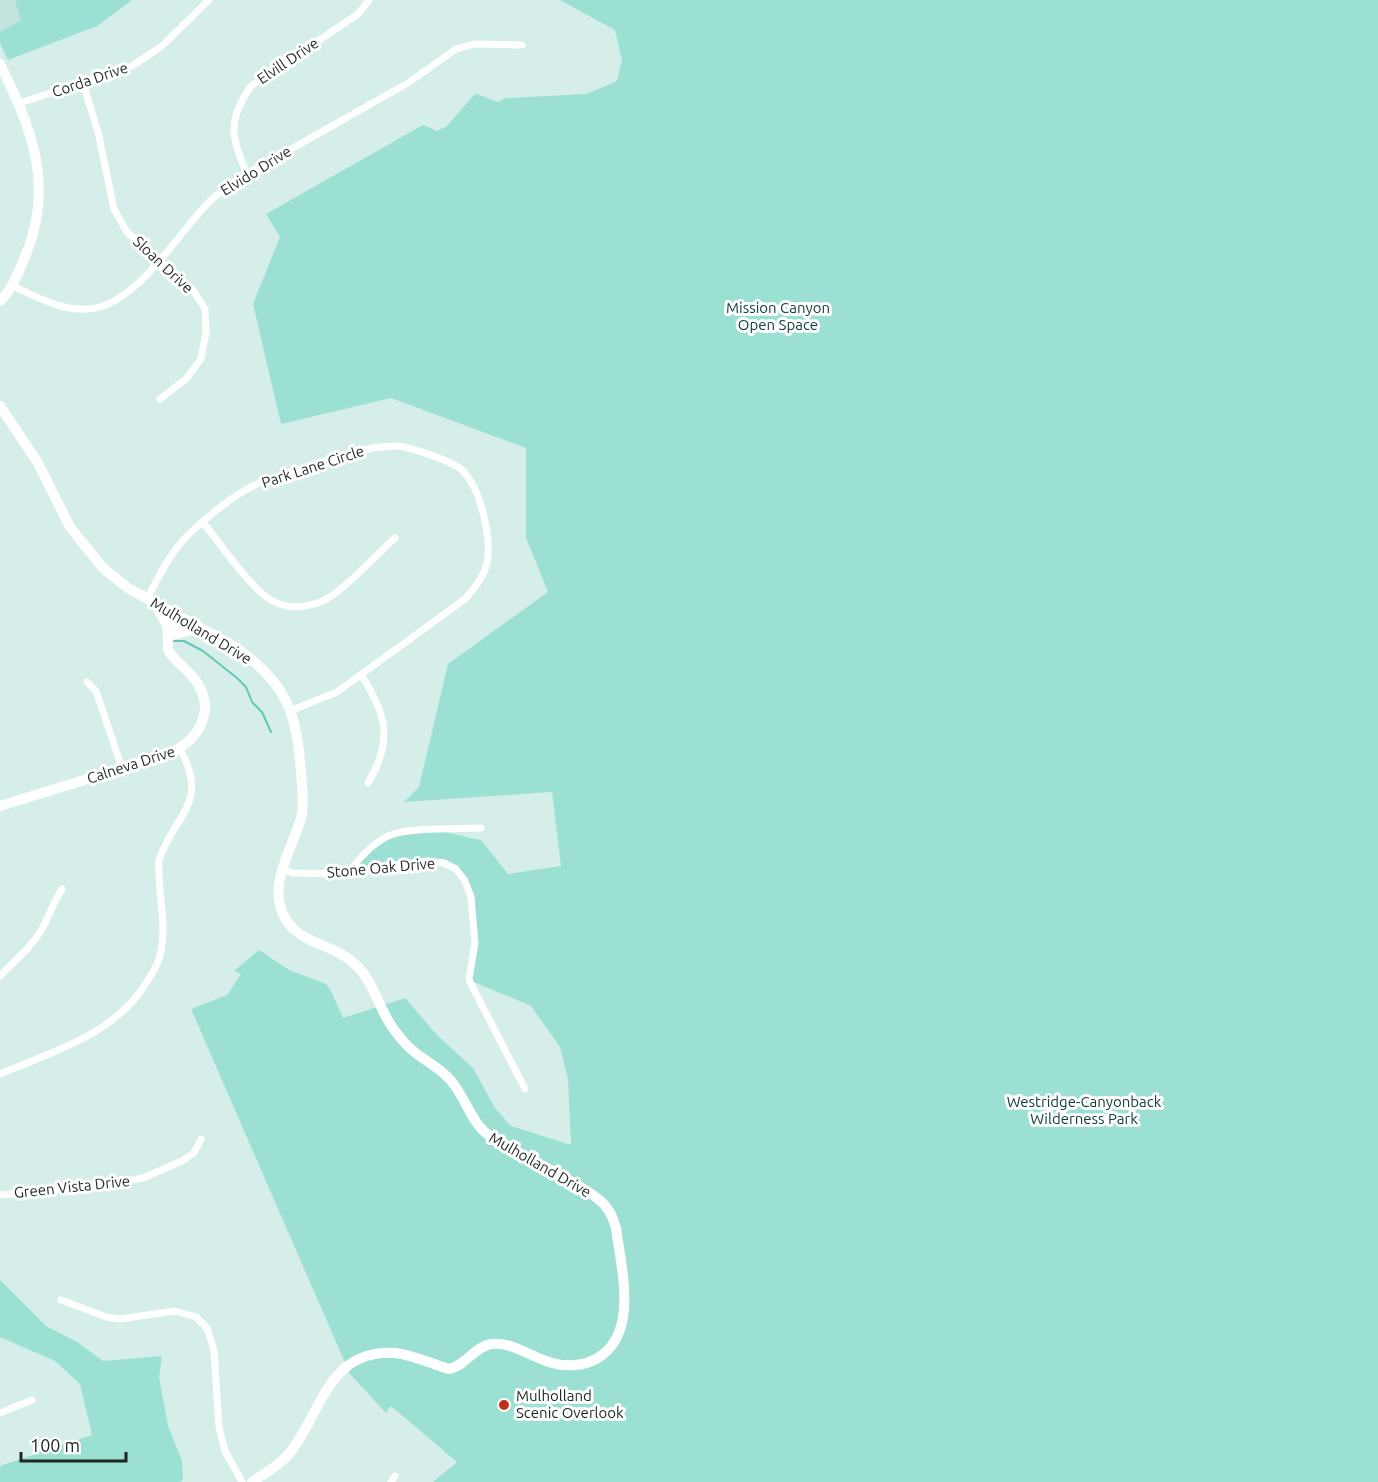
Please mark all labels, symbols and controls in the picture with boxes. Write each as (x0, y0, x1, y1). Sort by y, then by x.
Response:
street label: Elvill Drive (254, 34, 322, 87)
street label: Corda Drive (50, 59, 130, 100)
street label: Elvido Drive (217, 142, 294, 199)
street label: Sloan Drive (130, 233, 197, 297)
park label: Mission Canyon Open Space (726, 299, 830, 333)
street label: Park Lane Circle (260, 442, 366, 491)
street label: Mulholland Drive (148, 594, 255, 667)
street label: Calneva Drive (85, 742, 177, 787)
street label: Stone Oak Drive (326, 854, 436, 881)
park label: Westridge-Canyonback Wilderness Park (1007, 1093, 1162, 1127)
street label: Mulholland Drive (486, 1129, 594, 1201)
street label: Green Vista Drive (13, 1172, 131, 1201)
place label: Mulholland Scenic Overlook (516, 1387, 624, 1421)
marker: Mulholland Scenic Overlook (497, 1398, 511, 1412)
scale bar (21, 1425, 126, 1463)
text: 100 m (30, 1435, 80, 1455)

